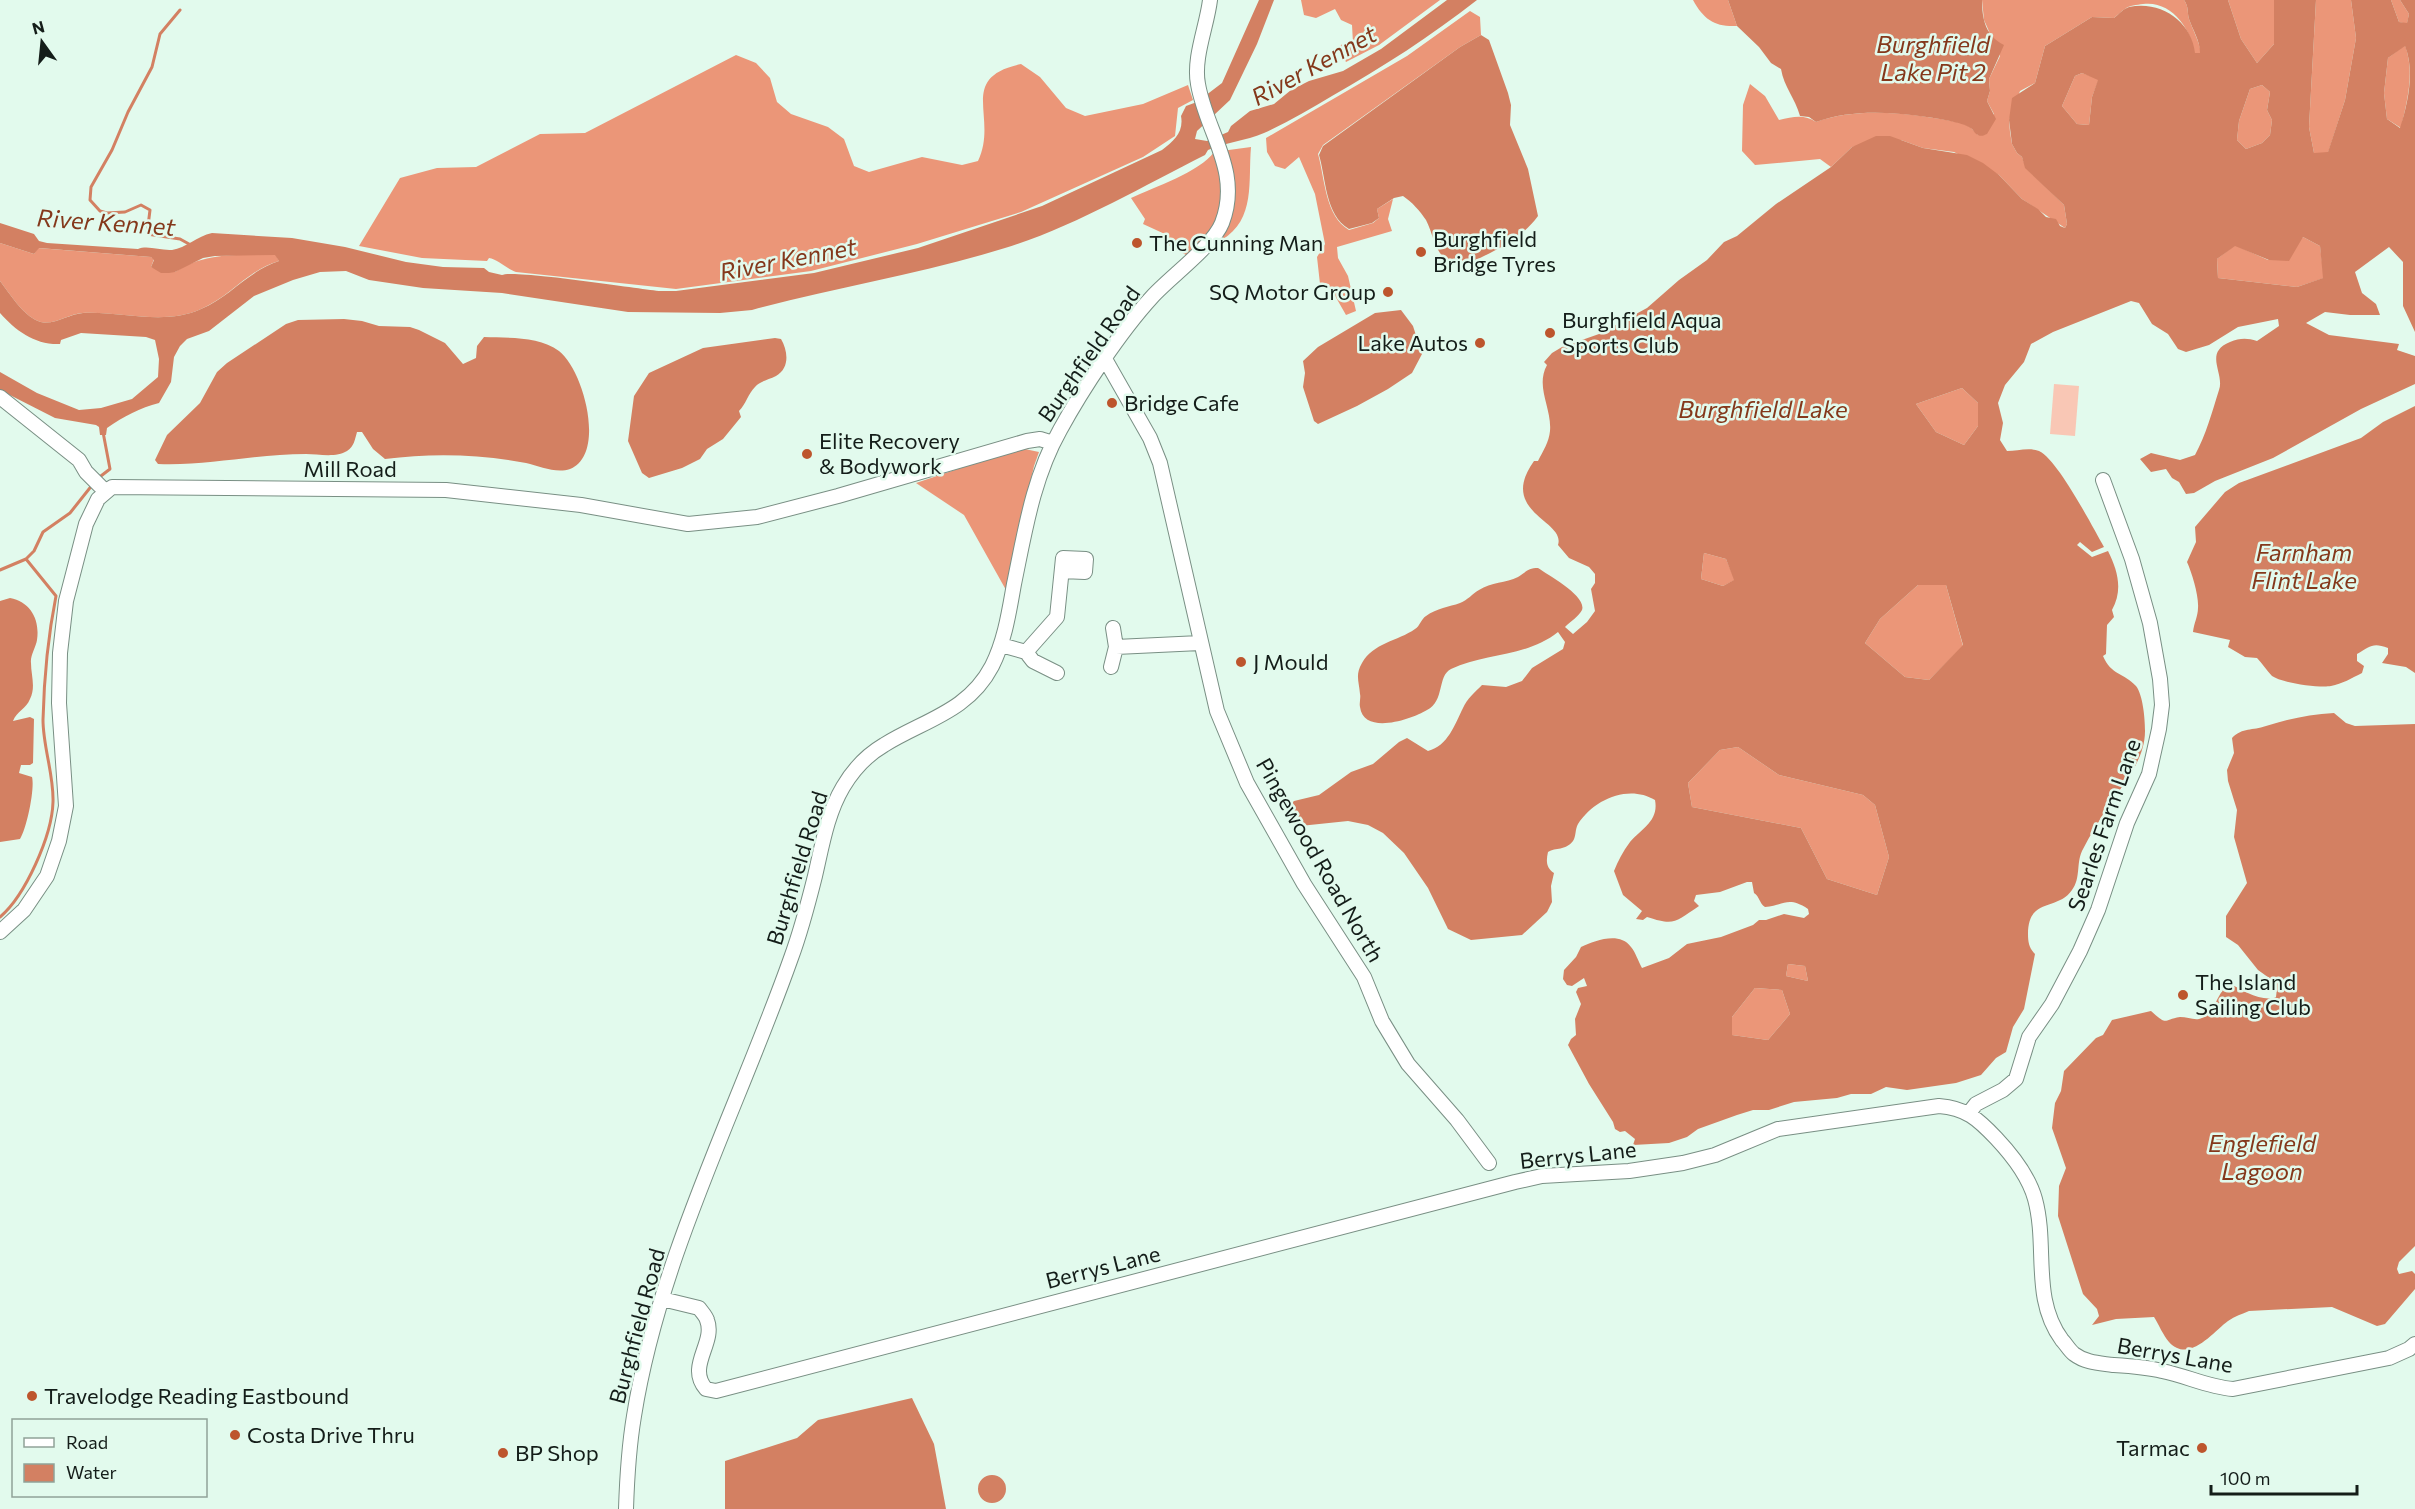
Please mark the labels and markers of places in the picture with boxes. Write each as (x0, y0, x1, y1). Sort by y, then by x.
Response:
place label: Burghfield Bridge Tyres (1433, 225, 1556, 277)
place label: The Cunning Man (1149, 229, 1323, 256)
marker: The Cunning Man (1130, 236, 1144, 250)
marker: Burghfield Bridge Tyres (1414, 245, 1428, 259)
place label: SQ Motor Group (1209, 278, 1376, 305)
marker: SQ Motor Group (1381, 285, 1395, 299)
place label: Burghfield Aqua Sports Club (1562, 306, 1722, 358)
marker: Burghfield Aqua Sports Club (1543, 326, 1557, 340)
place label: Lake Autos (1358, 329, 1468, 356)
marker: Lake Autos (1473, 336, 1487, 350)
place label: Bridge Cafe (1124, 389, 1239, 416)
marker: Bridge Cafe (1105, 396, 1119, 410)
place label: Elite Recovery & Bodywork (819, 427, 960, 479)
marker: Elite Recovery & Bodywork (800, 447, 814, 461)
place label: J Mould (1253, 648, 1328, 675)
marker: J Mould (1234, 655, 1248, 669)
place label: The Island Sailing Club (2195, 968, 2311, 1020)
marker: The Island Sailing Club (2176, 988, 2190, 1002)
place label: Travelodge Reading Eastbound (44, 1382, 349, 1409)
marker: Travelodge Reading Eastbound (25, 1389, 39, 1403)
place label: Costa Drive Thru (247, 1421, 415, 1448)
marker: Costa Drive Thru (228, 1428, 242, 1442)
place label: Tarmac (2116, 1434, 2190, 1461)
place label: BP Shop (515, 1439, 599, 1466)
marker: Tarmac (2195, 1441, 2209, 1455)
marker: BP Shop (496, 1446, 510, 1460)

